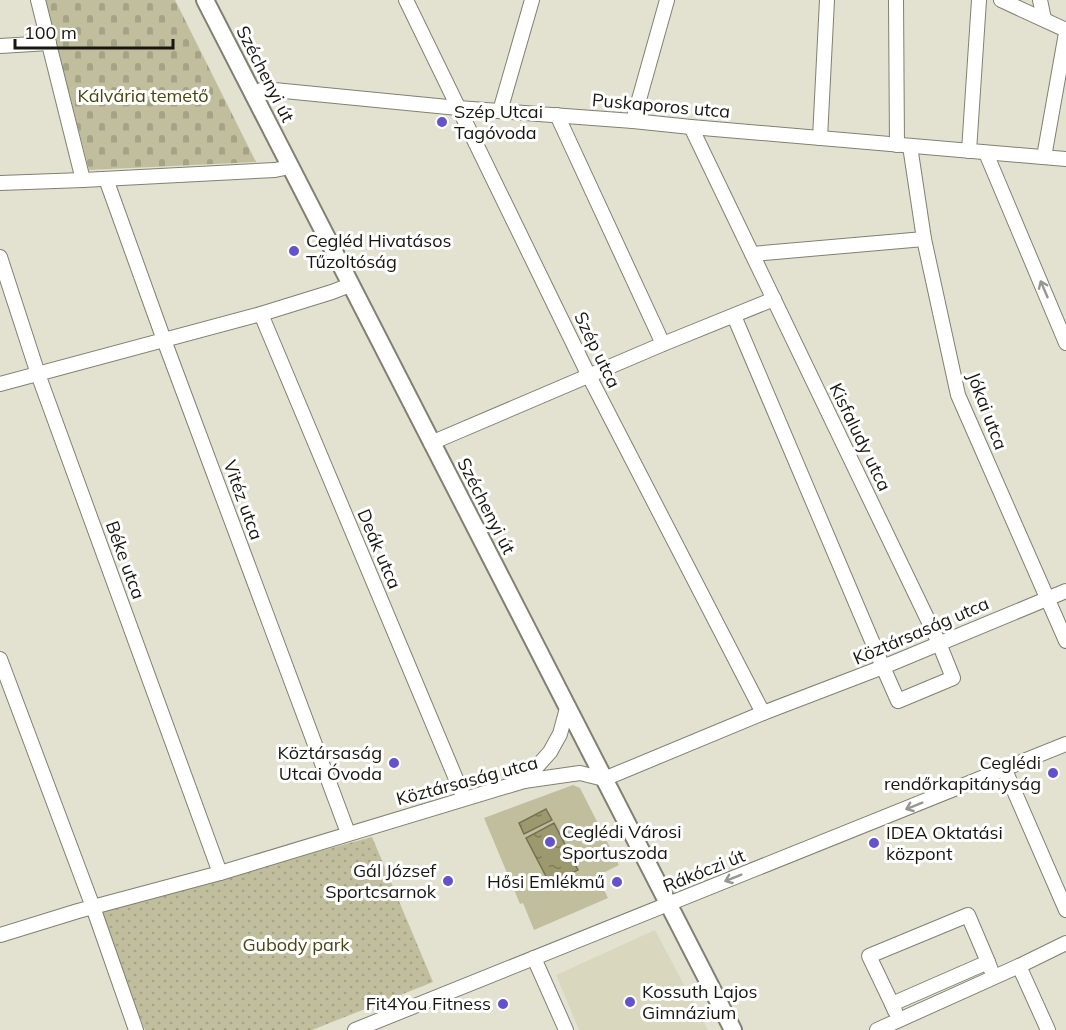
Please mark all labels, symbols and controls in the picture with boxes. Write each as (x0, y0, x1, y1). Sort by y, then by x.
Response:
scale bar (15, 12, 172, 50)
text: 100 m (24, 21, 77, 44)
street label: Széchenyi út (231, 22, 300, 126)
park label: Kálvária temető (77, 84, 209, 107)
street label: Puskaporos utca (591, 88, 731, 123)
place label: Szép Utcai Tagóvoda (454, 100, 543, 144)
marker: Szép Utcai Tagóvoda (435, 115, 449, 129)
place label: Cegléd Hivatásos Tűzoltóság (306, 229, 451, 273)
marker: Cegléd Hivatásos Tűzoltóság (287, 244, 301, 258)
one-way arrow (1038, 280, 1049, 298)
street label: Szép utca (569, 308, 626, 392)
street label: Jókai utca (962, 369, 1013, 453)
street label: Kisfaludy utca (824, 379, 897, 495)
street label: Széchenyi út (452, 454, 521, 558)
street label: Vitéz utca (218, 457, 268, 543)
street label: Deák utca (352, 506, 407, 592)
street label: Béke utca (101, 517, 150, 602)
street label: Köztársaság utca (849, 592, 992, 670)
place label: Köztársaság Utcai Óvoda (277, 741, 382, 785)
street label: Köztársaság utca (394, 751, 540, 810)
place label: Ceglédi rendőrkapitányság (884, 751, 1041, 795)
marker: Köztársaság Utcai Óvoda (387, 756, 401, 770)
marker: Ceglédi rendőrkapitányság (1046, 766, 1060, 780)
one-way arrow (906, 801, 924, 812)
place label: Ceglédi Városi Sportuszoda (562, 820, 681, 864)
place label: IDEA Oktatási központ (886, 821, 1003, 865)
marker: Ceglédi Városi Sportuszoda (543, 835, 557, 849)
marker: IDEA Oktatási központ (867, 836, 881, 850)
street label: Rákóczi út (659, 844, 748, 897)
place label: Gál József Sportcsarnok (325, 859, 437, 903)
place label: Hősi Emlékmű (487, 870, 605, 893)
one-way arrow (725, 873, 743, 884)
marker: Gál József Sportcsarnok (441, 874, 455, 888)
marker: Hősi Emlékmű (610, 875, 624, 889)
park label: Gubody park (242, 933, 350, 956)
place label: Kossuth Lajos Gimnázium (642, 980, 757, 1024)
place label: Fit4You Fitness (366, 992, 491, 1015)
marker: Kossuth Lajos Gimnázium (623, 995, 637, 1009)
marker: Fit4You Fitness (496, 997, 510, 1011)

